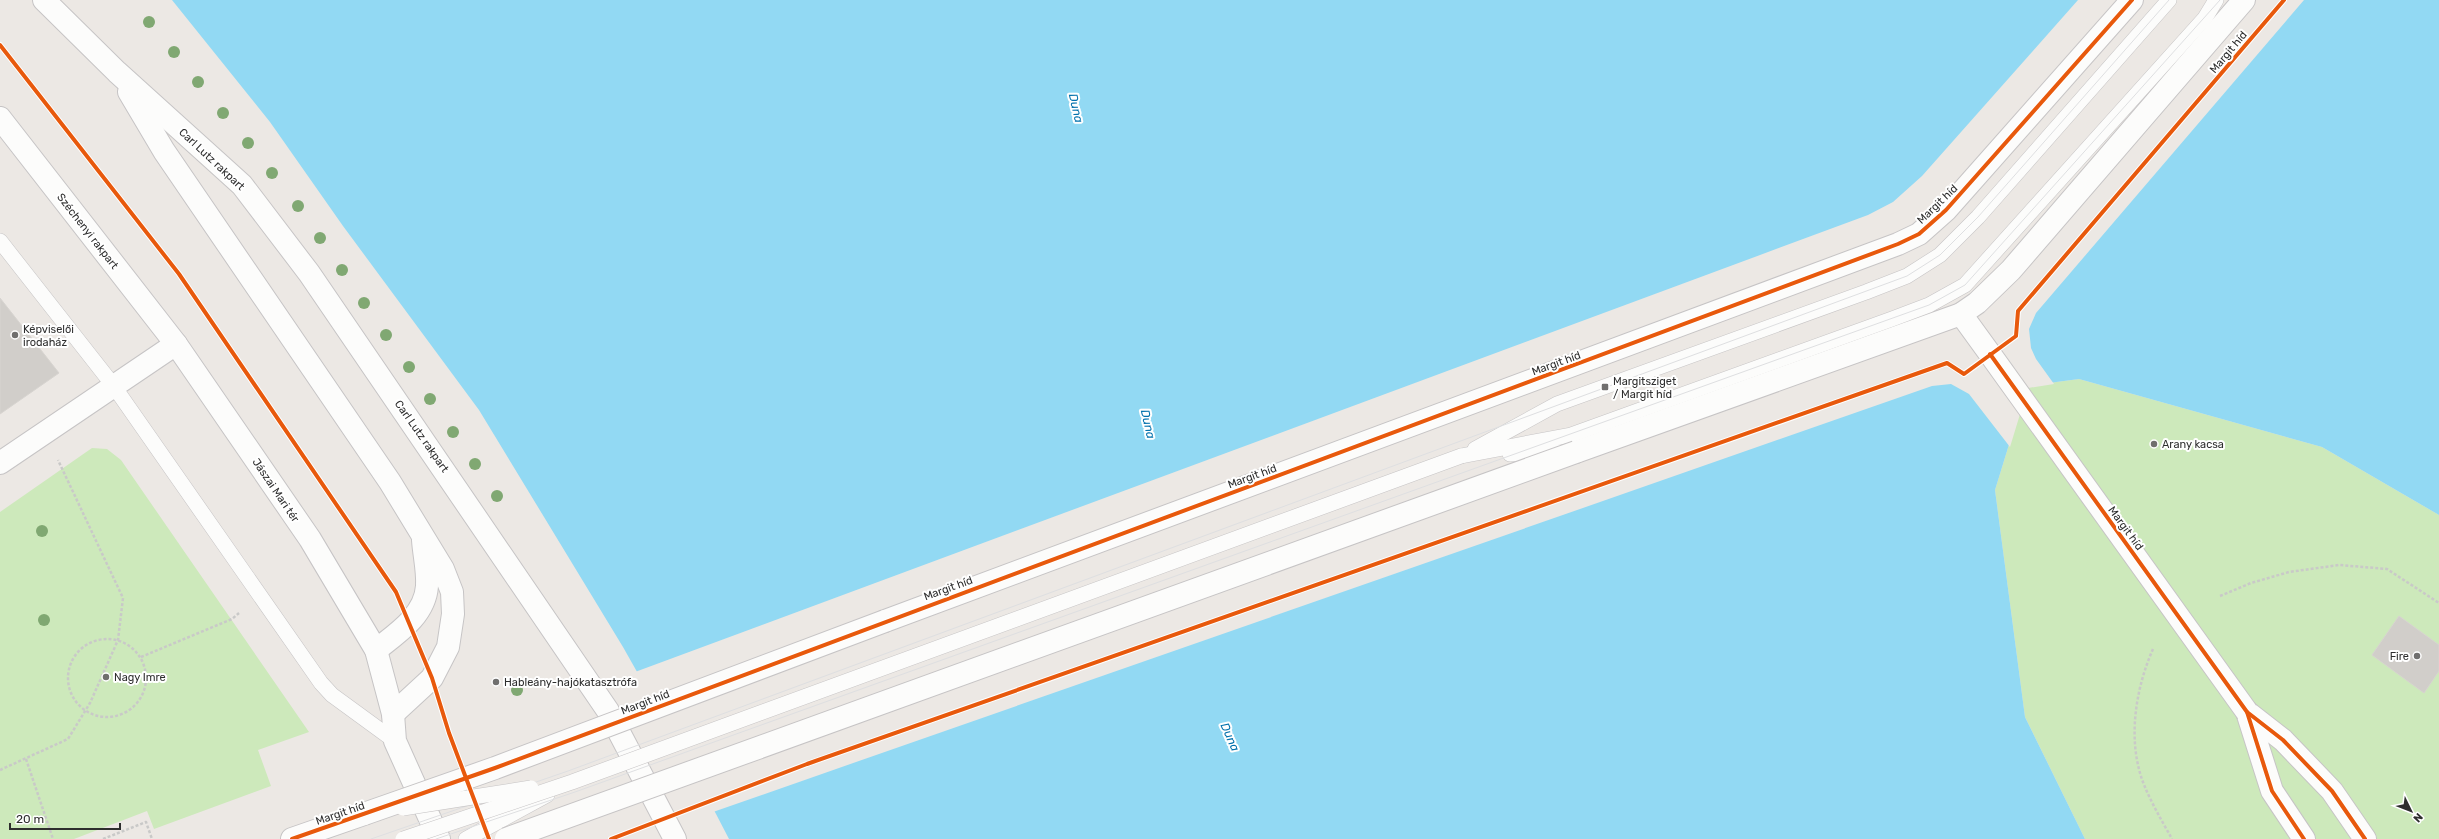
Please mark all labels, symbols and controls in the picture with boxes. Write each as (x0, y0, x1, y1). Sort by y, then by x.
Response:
street label: Margit híd (2207, 29, 2250, 76)
water label: Duna (1066, 92, 1086, 124)
street label: Carl Lutz rakpart (176, 126, 248, 194)
street label: Margit híd (1914, 182, 1960, 227)
street label: Széchenyi rakpart (54, 191, 122, 272)
place label: Képviselői irodaház (23, 323, 74, 349)
marker: Képviselői irodaház (10, 330, 20, 340)
street label: Margit híd (1530, 349, 1582, 378)
place label: Margitsziget / Margit híd (1613, 375, 1677, 401)
marker: Margitsziget / Margit híd (1600, 382, 1610, 392)
street label: Carl Lutz rakpart (392, 398, 452, 475)
water label: Duna (1138, 408, 1158, 440)
place label: Arany kacsa (2162, 438, 2224, 451)
marker: Arany kacsa (2149, 439, 2159, 449)
street label: Jászai Mari tér (249, 456, 302, 525)
street label: Margit híd (1226, 462, 1278, 491)
street label: Margit híd (2105, 504, 2146, 553)
street label: Margit híd (922, 574, 974, 603)
place label: Fire (2390, 650, 2409, 663)
marker: Fire (2412, 651, 2422, 661)
place label: Nagy Imre (114, 671, 166, 684)
marker: Nagy Imre (101, 672, 111, 682)
place label: Hableány-hajókatasztrófa (504, 676, 637, 689)
marker: Hableány-hajókatasztrófa (491, 677, 501, 687)
street label: Margit híd (619, 687, 671, 718)
water label: Duna (1218, 721, 1242, 753)
north arrow (2391, 791, 2431, 831)
street label: Margit híd (314, 799, 366, 828)
scale bar (10, 805, 120, 831)
text: N (2410, 810, 2425, 825)
text: 20 m (16, 812, 44, 826)

